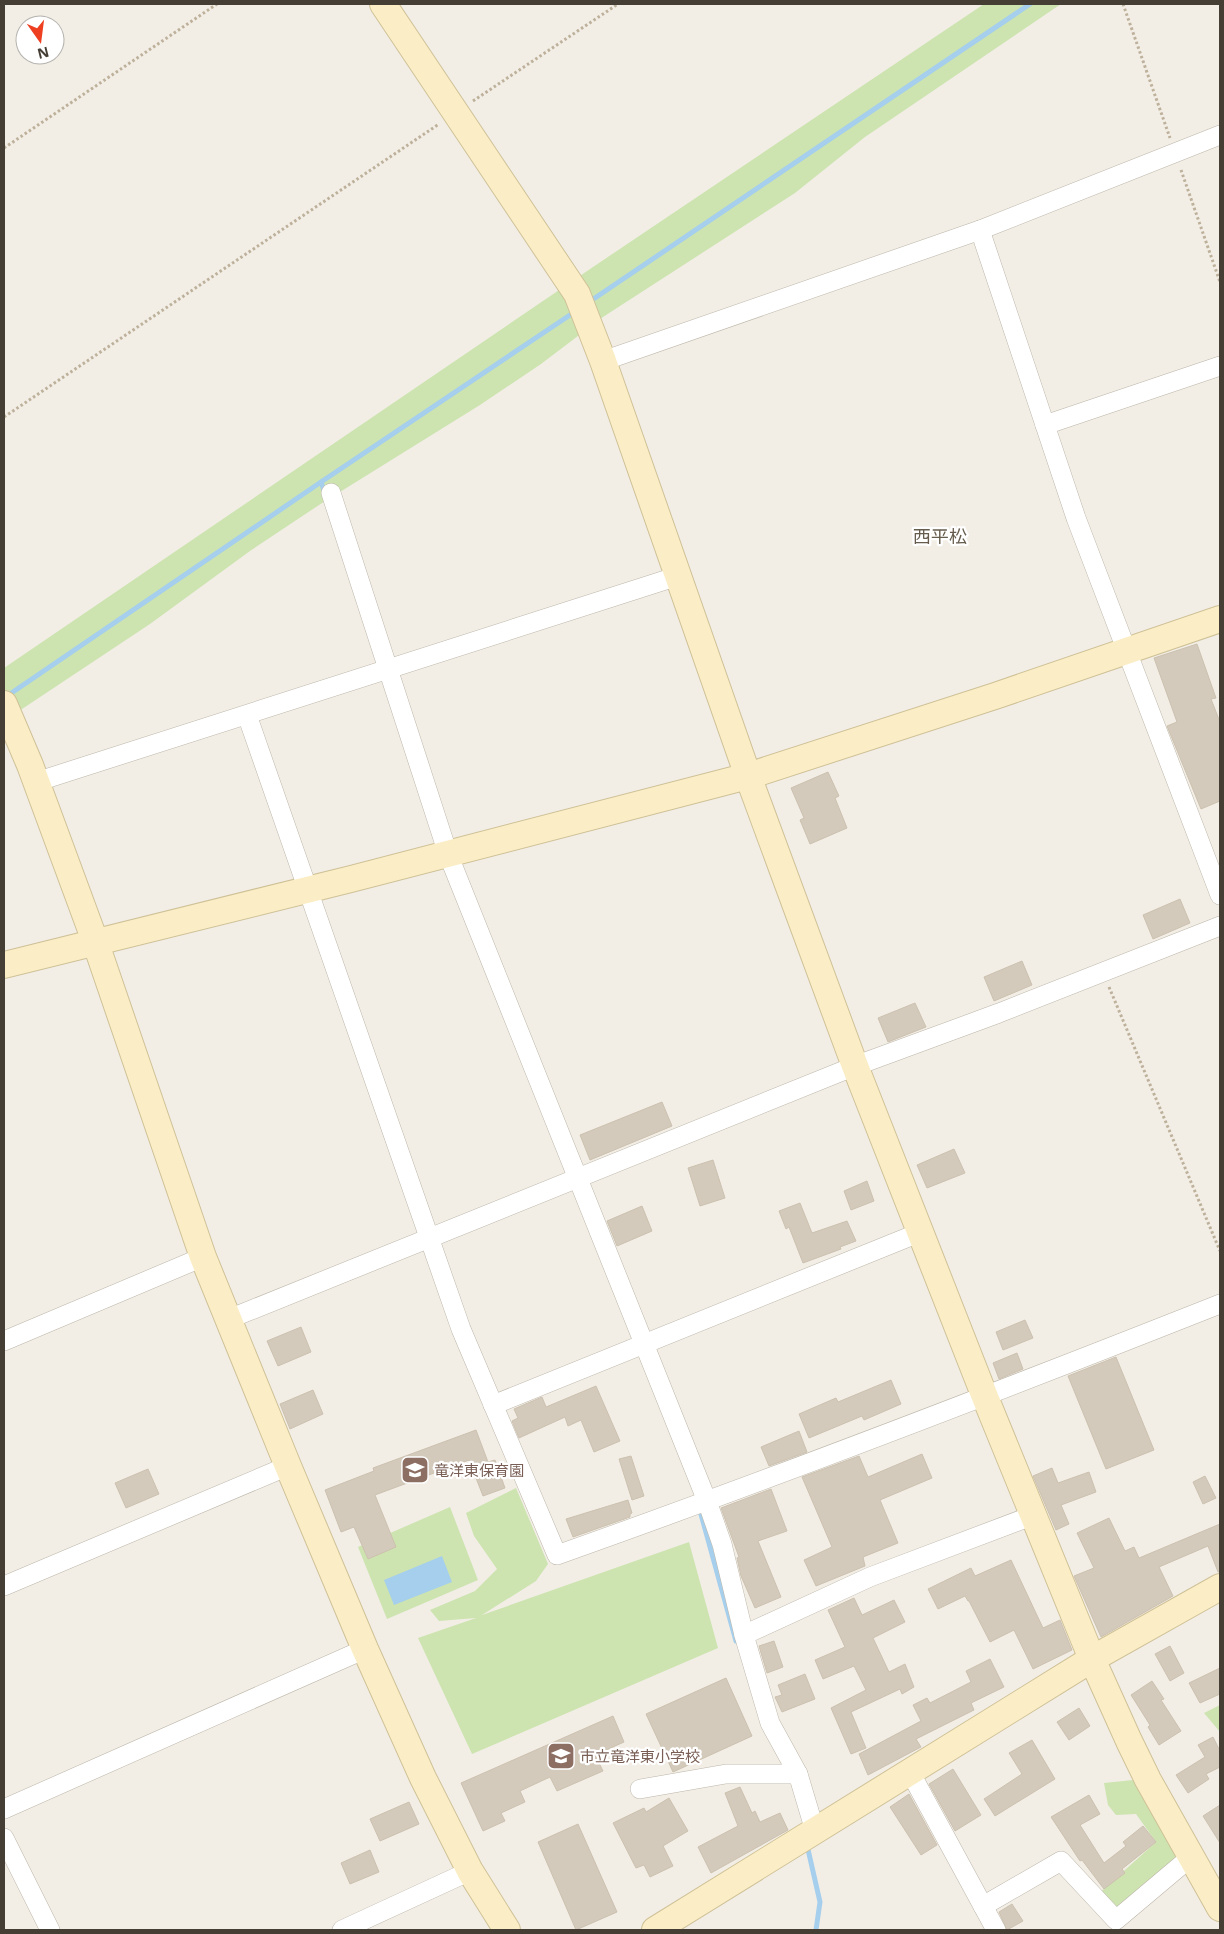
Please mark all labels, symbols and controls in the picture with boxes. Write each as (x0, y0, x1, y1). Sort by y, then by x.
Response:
north arrow (15, 15, 65, 65)
text: N (35, 43, 51, 64)
district label: 西平松 (913, 524, 967, 548)
school or university icon: 竜洋東保育園 (400, 1455, 430, 1485)
place label: 竜洋東保育園 (434, 1460, 524, 1480)
school or university icon: 市立竜洋東小学校 (546, 1741, 576, 1771)
place label: 市立竜洋東小学校 (580, 1746, 700, 1766)

